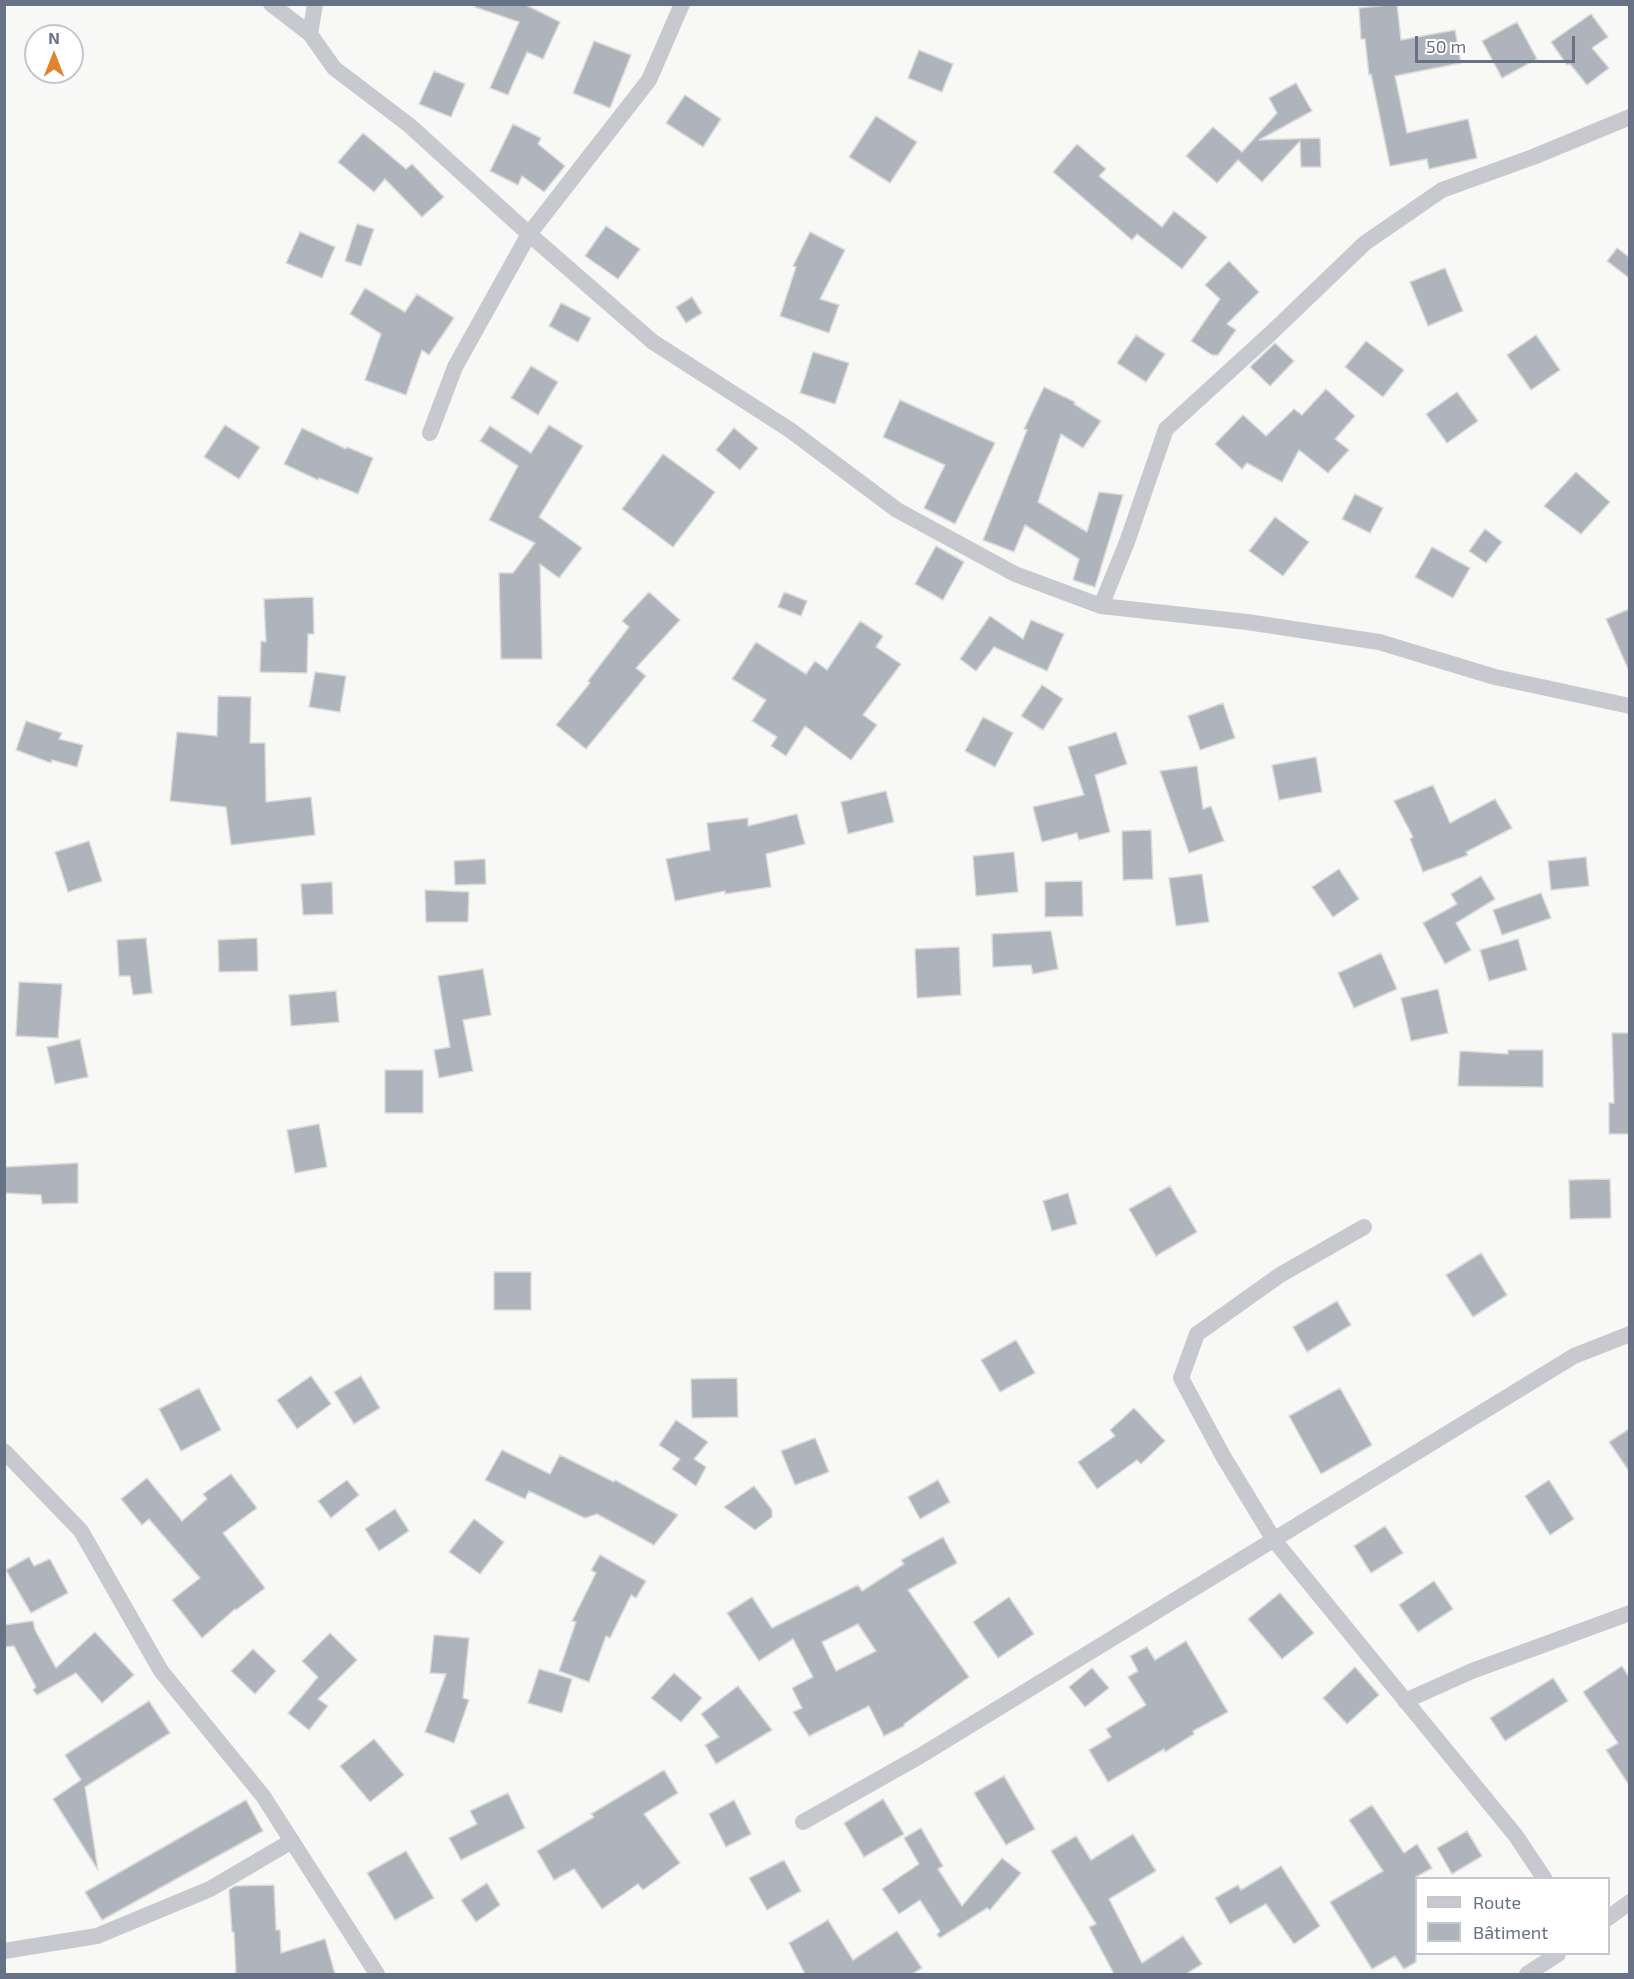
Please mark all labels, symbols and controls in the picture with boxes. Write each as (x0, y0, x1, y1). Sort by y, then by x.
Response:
north arrow (24, 24, 84, 84)
scale bar (1418, 24, 1578, 62)
text: N (48, 28, 60, 47)
text: 50 m (1426, 35, 1466, 57)
legend (1415, 1877, 1610, 1955)
text: Route (1473, 1891, 1521, 1913)
text: Bâtiment (1473, 1921, 1548, 1943)

